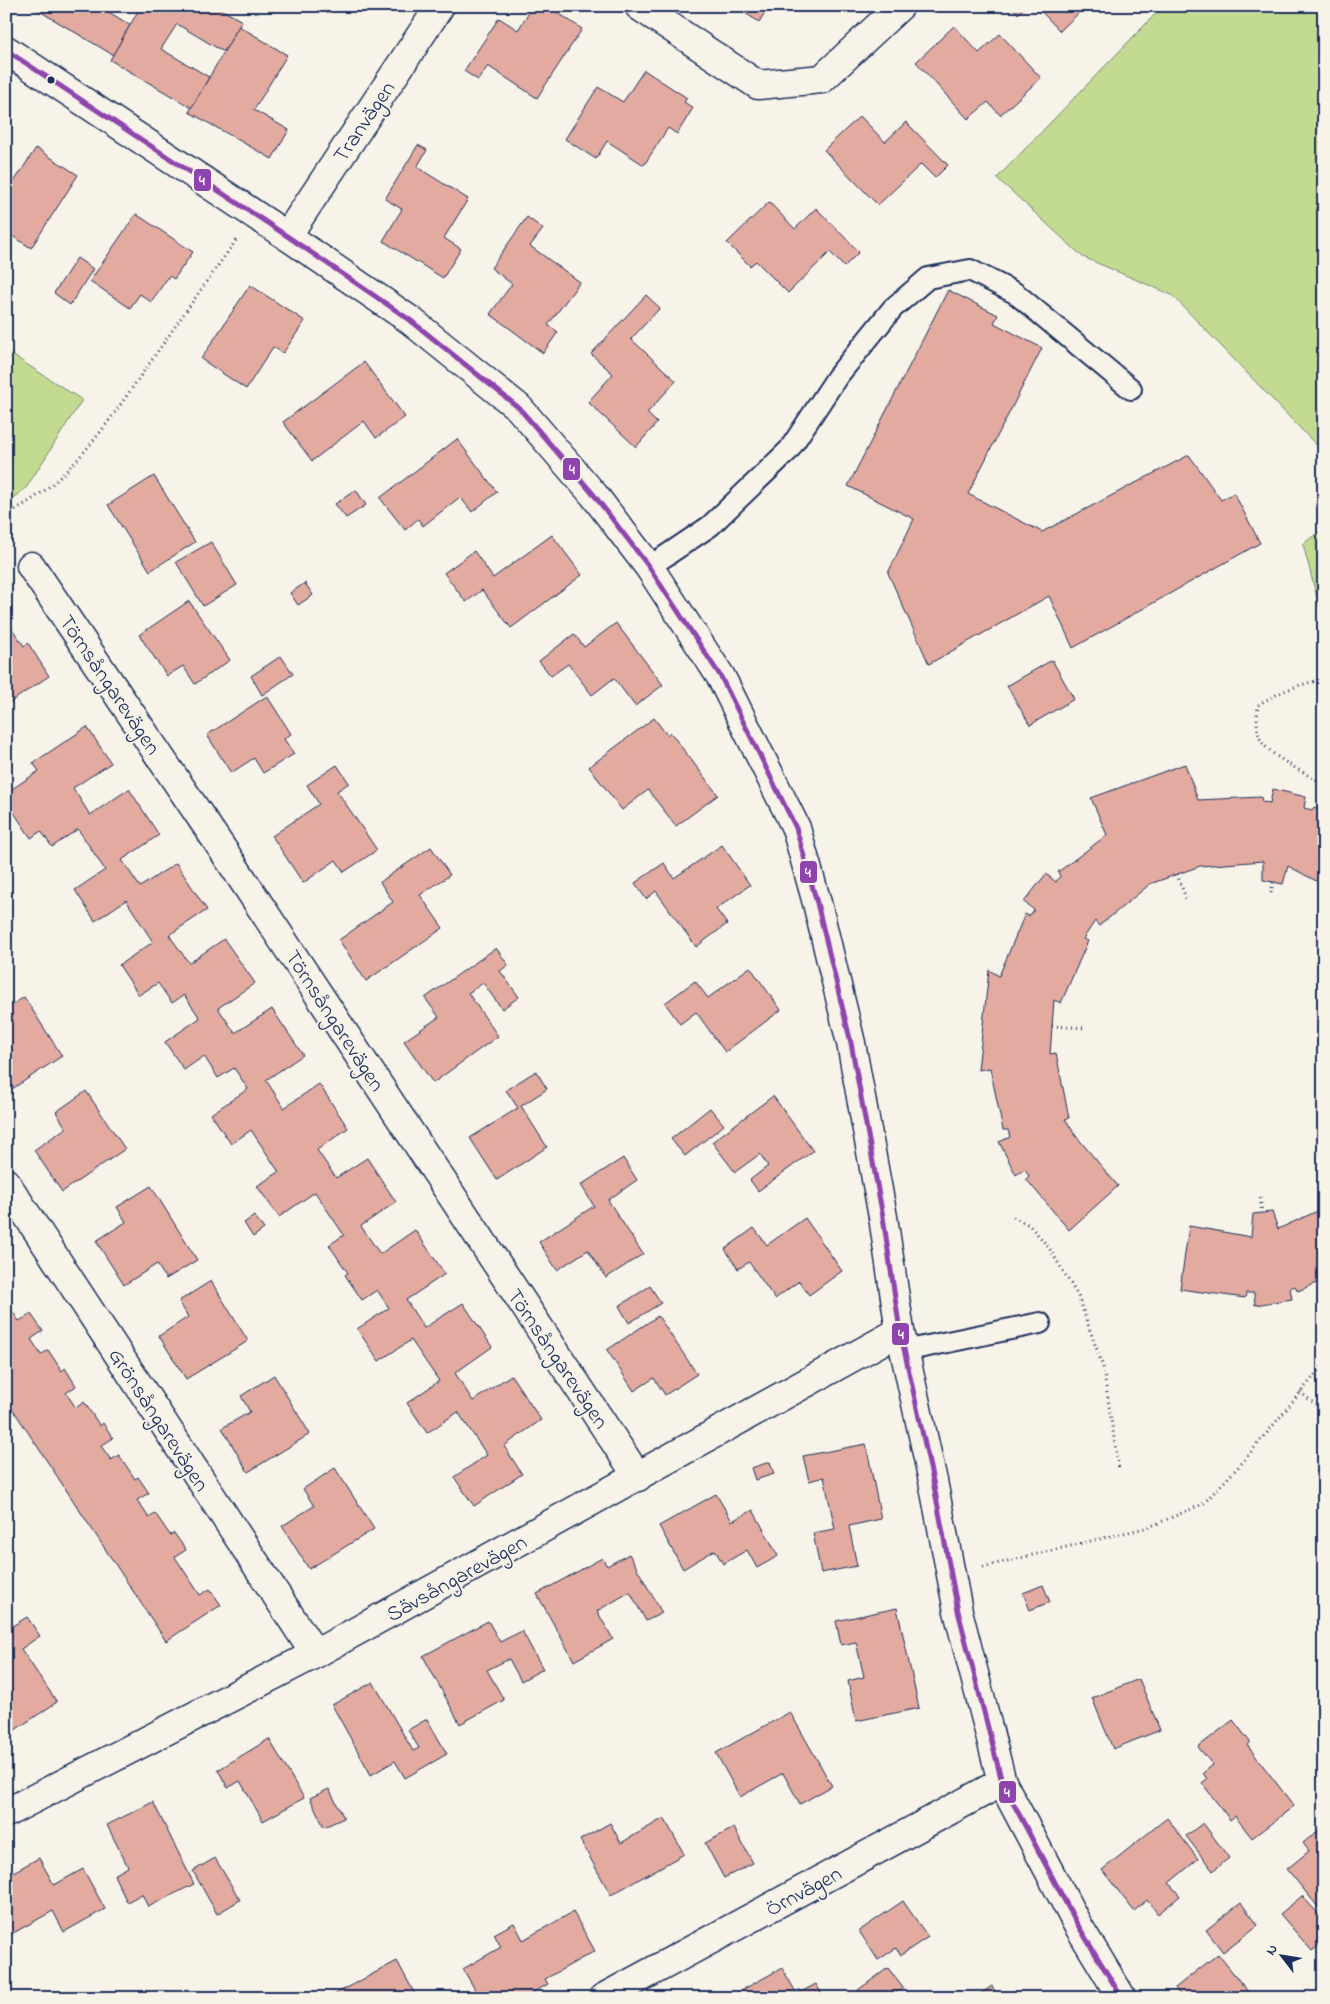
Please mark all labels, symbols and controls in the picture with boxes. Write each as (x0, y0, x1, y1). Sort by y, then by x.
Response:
unlabelled marker (46, 75, 56, 85)
street label: Tranvägen (326, 75, 405, 170)
line badge: 4 (193, 168, 212, 192)
text: 4 (198, 171, 205, 192)
line badge: 4 (562, 457, 581, 481)
text: 4 (568, 460, 575, 481)
street label: Törnsångarevägen (49, 609, 167, 763)
line badge: 4 (799, 860, 818, 884)
text: 4 (804, 863, 811, 884)
street label: Törnsångarevägen (275, 944, 391, 1099)
street label: Törnsångarevägen (497, 1283, 615, 1437)
line badge: 4 (891, 1322, 910, 1346)
text: 4 (897, 1325, 904, 1346)
street label: Grönsångarevägen (98, 1343, 216, 1499)
street label: Sävsångarevägen (381, 1528, 534, 1632)
line badge: 4 (998, 1780, 1017, 1804)
text: 4 (1003, 1783, 1010, 1804)
street label: Örnvägen (761, 1859, 849, 1927)
north arrow (1258, 1932, 1308, 1982)
text: N (1261, 1941, 1284, 1960)

